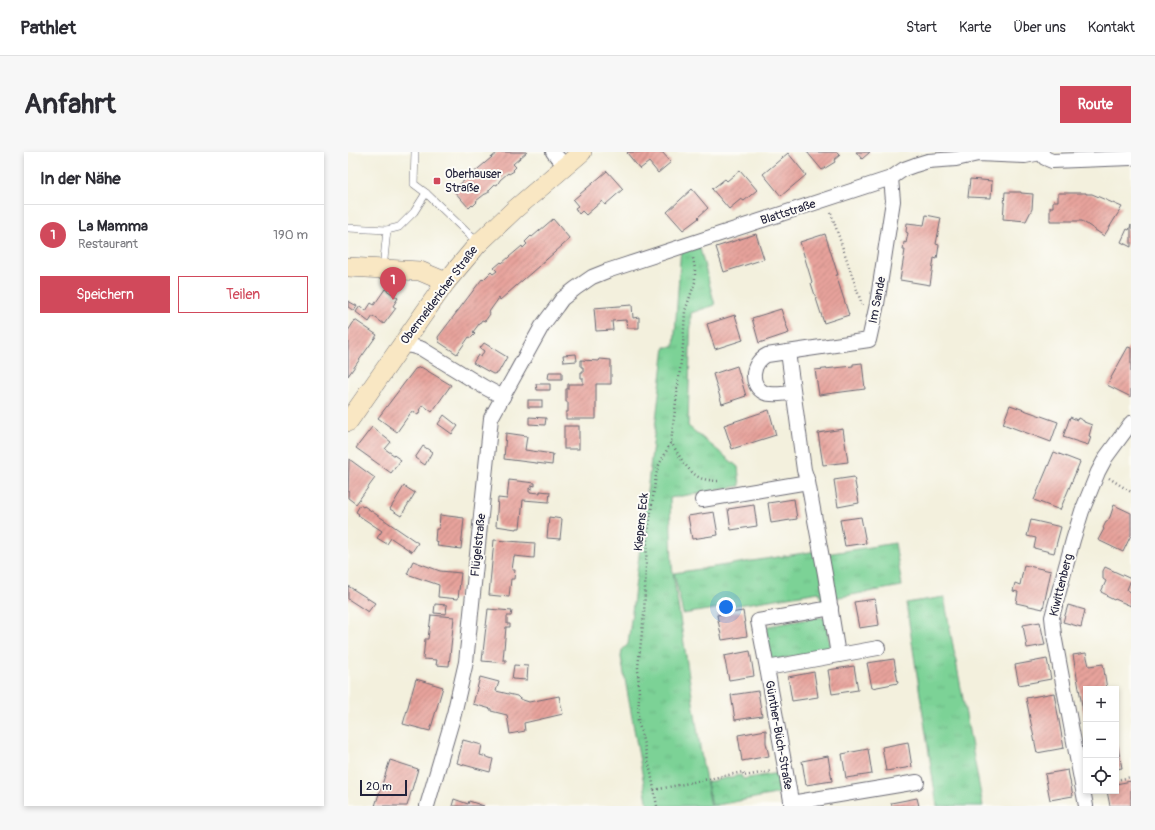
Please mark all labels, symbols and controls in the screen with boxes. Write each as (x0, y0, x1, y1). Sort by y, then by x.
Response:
text: Pathlet (20, 16, 76, 40)
text: Start (906, 19, 937, 36)
text: Karte (959, 19, 991, 36)
text: Über uns (1013, 19, 1066, 36)
text: Kontakt (1088, 19, 1135, 36)
button: Route (1060, 86, 1131, 123)
text: Anfahrt (24, 87, 116, 122)
place label: Oberhauser Straße (445, 167, 502, 196)
text: In der Nähe (40, 168, 121, 189)
marker: Oberhauser Straße (432, 176, 442, 186)
street label: Blattstraße (759, 197, 818, 228)
text: La Mamma (78, 217, 148, 236)
text: 1 (50, 227, 56, 243)
text: 190 m (273, 227, 308, 243)
text: Restaurant (78, 236, 138, 252)
street label: Obermeidericher Straße (397, 243, 481, 348)
pin: 1 (380, 267, 406, 300)
street label: Im Sande (866, 275, 889, 325)
button: Speichern (40, 276, 170, 313)
button: Teilen (178, 276, 308, 313)
street label: Kiepens Eck (631, 492, 652, 552)
street label: Flügelstraße (468, 513, 489, 577)
street label: Kiwittenberg (1046, 552, 1076, 618)
your location (716, 597, 736, 617)
street label: Günther-Büch-Straße (762, 679, 796, 791)
map controls (1083, 686, 1119, 794)
button: + (1083, 686, 1119, 722)
button: − (1083, 722, 1119, 758)
button: locate (1083, 758, 1119, 794)
scale bar (360, 778, 407, 797)
text: 20 m (366, 780, 392, 793)

